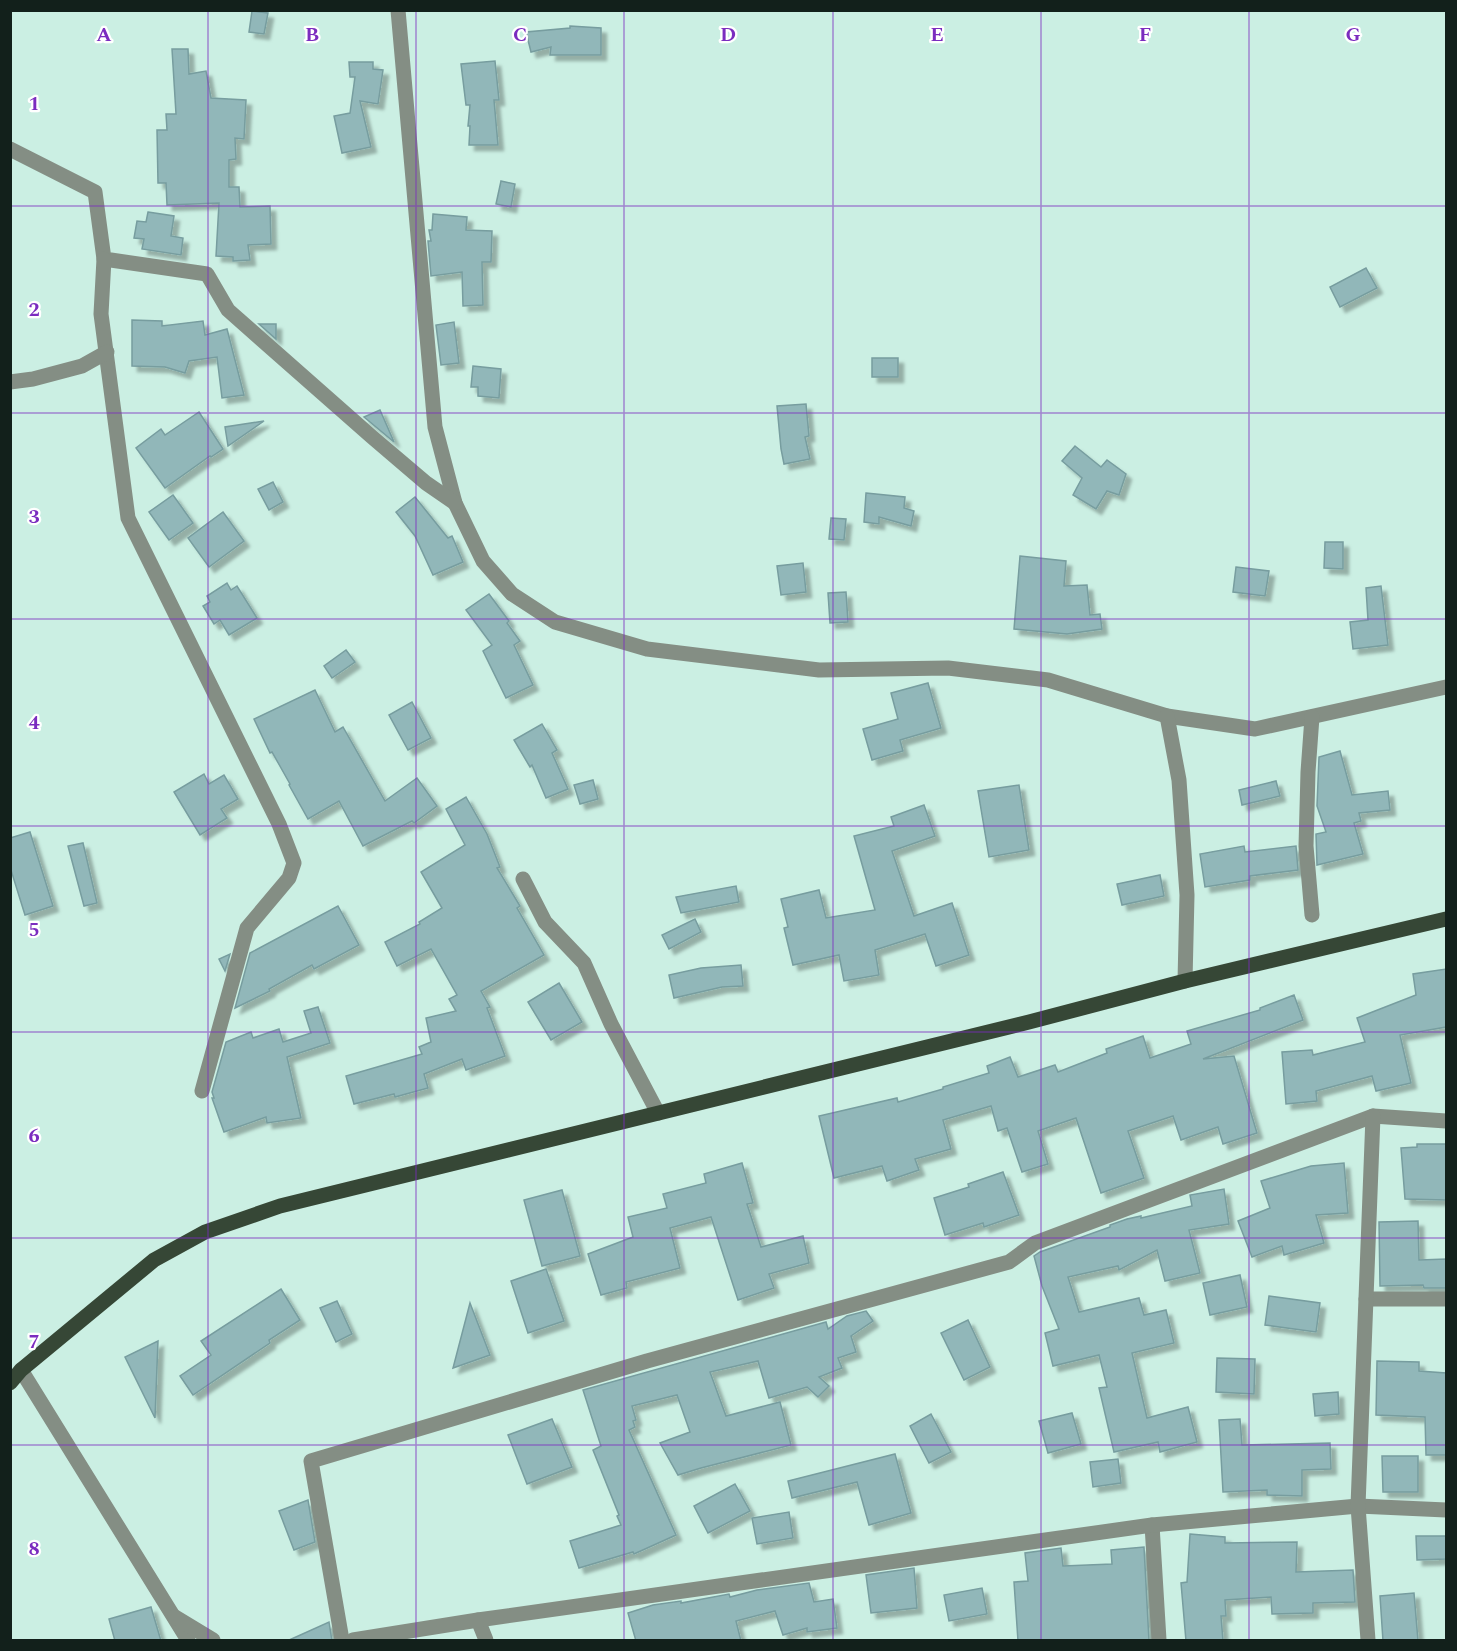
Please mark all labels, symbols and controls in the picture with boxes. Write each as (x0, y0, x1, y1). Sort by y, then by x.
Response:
text: A (96, 20, 112, 50)
text: B (305, 20, 319, 50)
text: C (513, 20, 527, 50)
text: D (720, 20, 736, 50)
text: E (930, 20, 944, 50)
text: F (1139, 20, 1151, 50)
text: G (1345, 20, 1361, 50)
text: 1 (28, 89, 40, 119)
text: 2 (28, 295, 40, 325)
text: 3 (28, 502, 40, 532)
text: 4 (28, 708, 40, 738)
text: 5 (28, 915, 40, 945)
text: 6 (28, 1121, 40, 1151)
text: 7 (28, 1327, 40, 1357)
text: 8 (28, 1534, 40, 1564)

